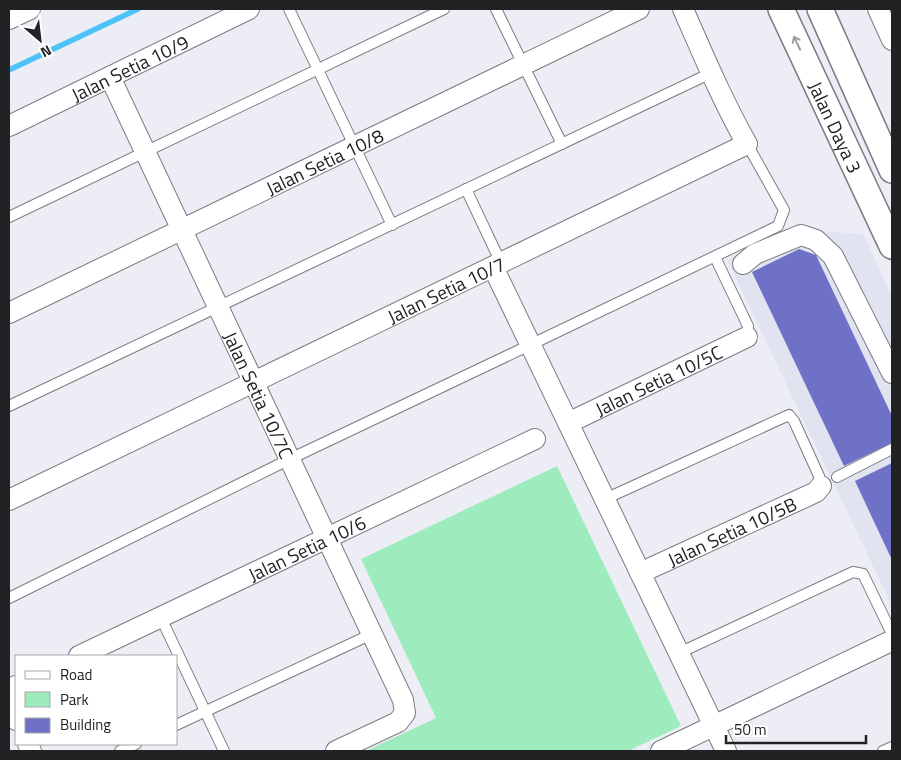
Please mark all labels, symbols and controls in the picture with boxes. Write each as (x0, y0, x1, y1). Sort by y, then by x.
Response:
north arrow (15, 15, 65, 65)
street label: Jalan Setia 10/9 (66, 26, 193, 108)
one-way arrow (792, 36, 801, 51)
text: N (37, 40, 56, 63)
street label: Jalan Daya 3 (802, 76, 870, 177)
street label: Jalan Setia 10/8 (260, 120, 388, 202)
street label: Jalan Setia 10/7 (382, 249, 510, 330)
street label: Jalan Setia 10/7C (217, 326, 302, 463)
street label: Jalan Setia 10/5C (590, 337, 727, 423)
street label: Jalan Setia 10/5B (662, 488, 801, 573)
street label: Jalan Setia 10/6 (243, 507, 370, 588)
legend (15, 655, 178, 745)
text: Road (60, 663, 92, 686)
text: Park (60, 688, 89, 711)
scale bar (726, 712, 866, 744)
text: Building (60, 713, 111, 736)
text: 50 m (734, 718, 767, 741)

